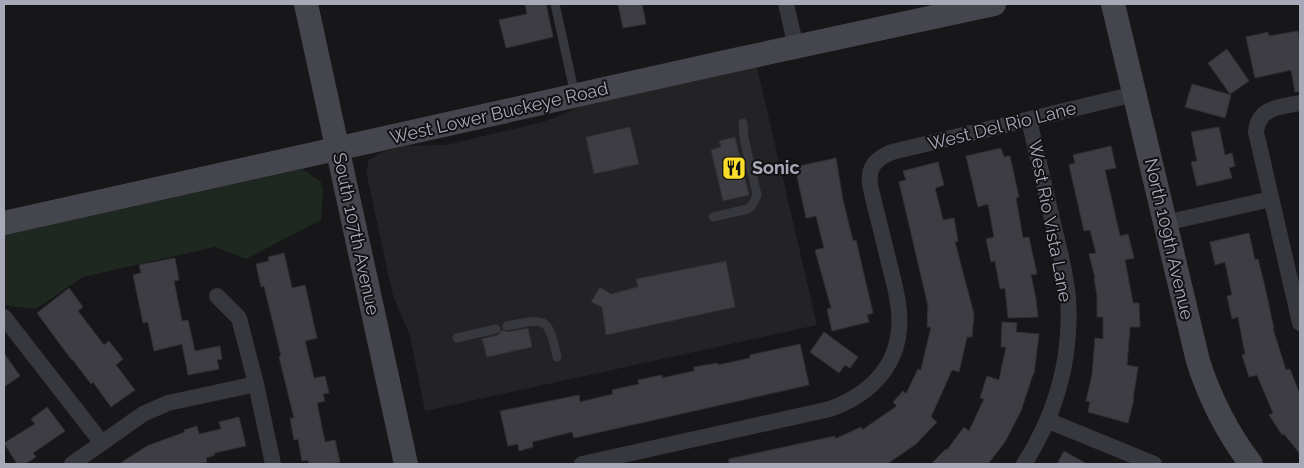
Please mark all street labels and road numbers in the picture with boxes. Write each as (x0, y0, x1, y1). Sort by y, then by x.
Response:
street label: West Lower Buckeye Road (388, 77, 610, 148)
street label: West Del Rio Lane (926, 97, 1079, 154)
street label: West Rio Vista Lane (1024, 138, 1077, 304)
street label: South 107th Avenue (329, 151, 384, 317)
street label: North 109th Avenue (1141, 156, 1198, 322)

